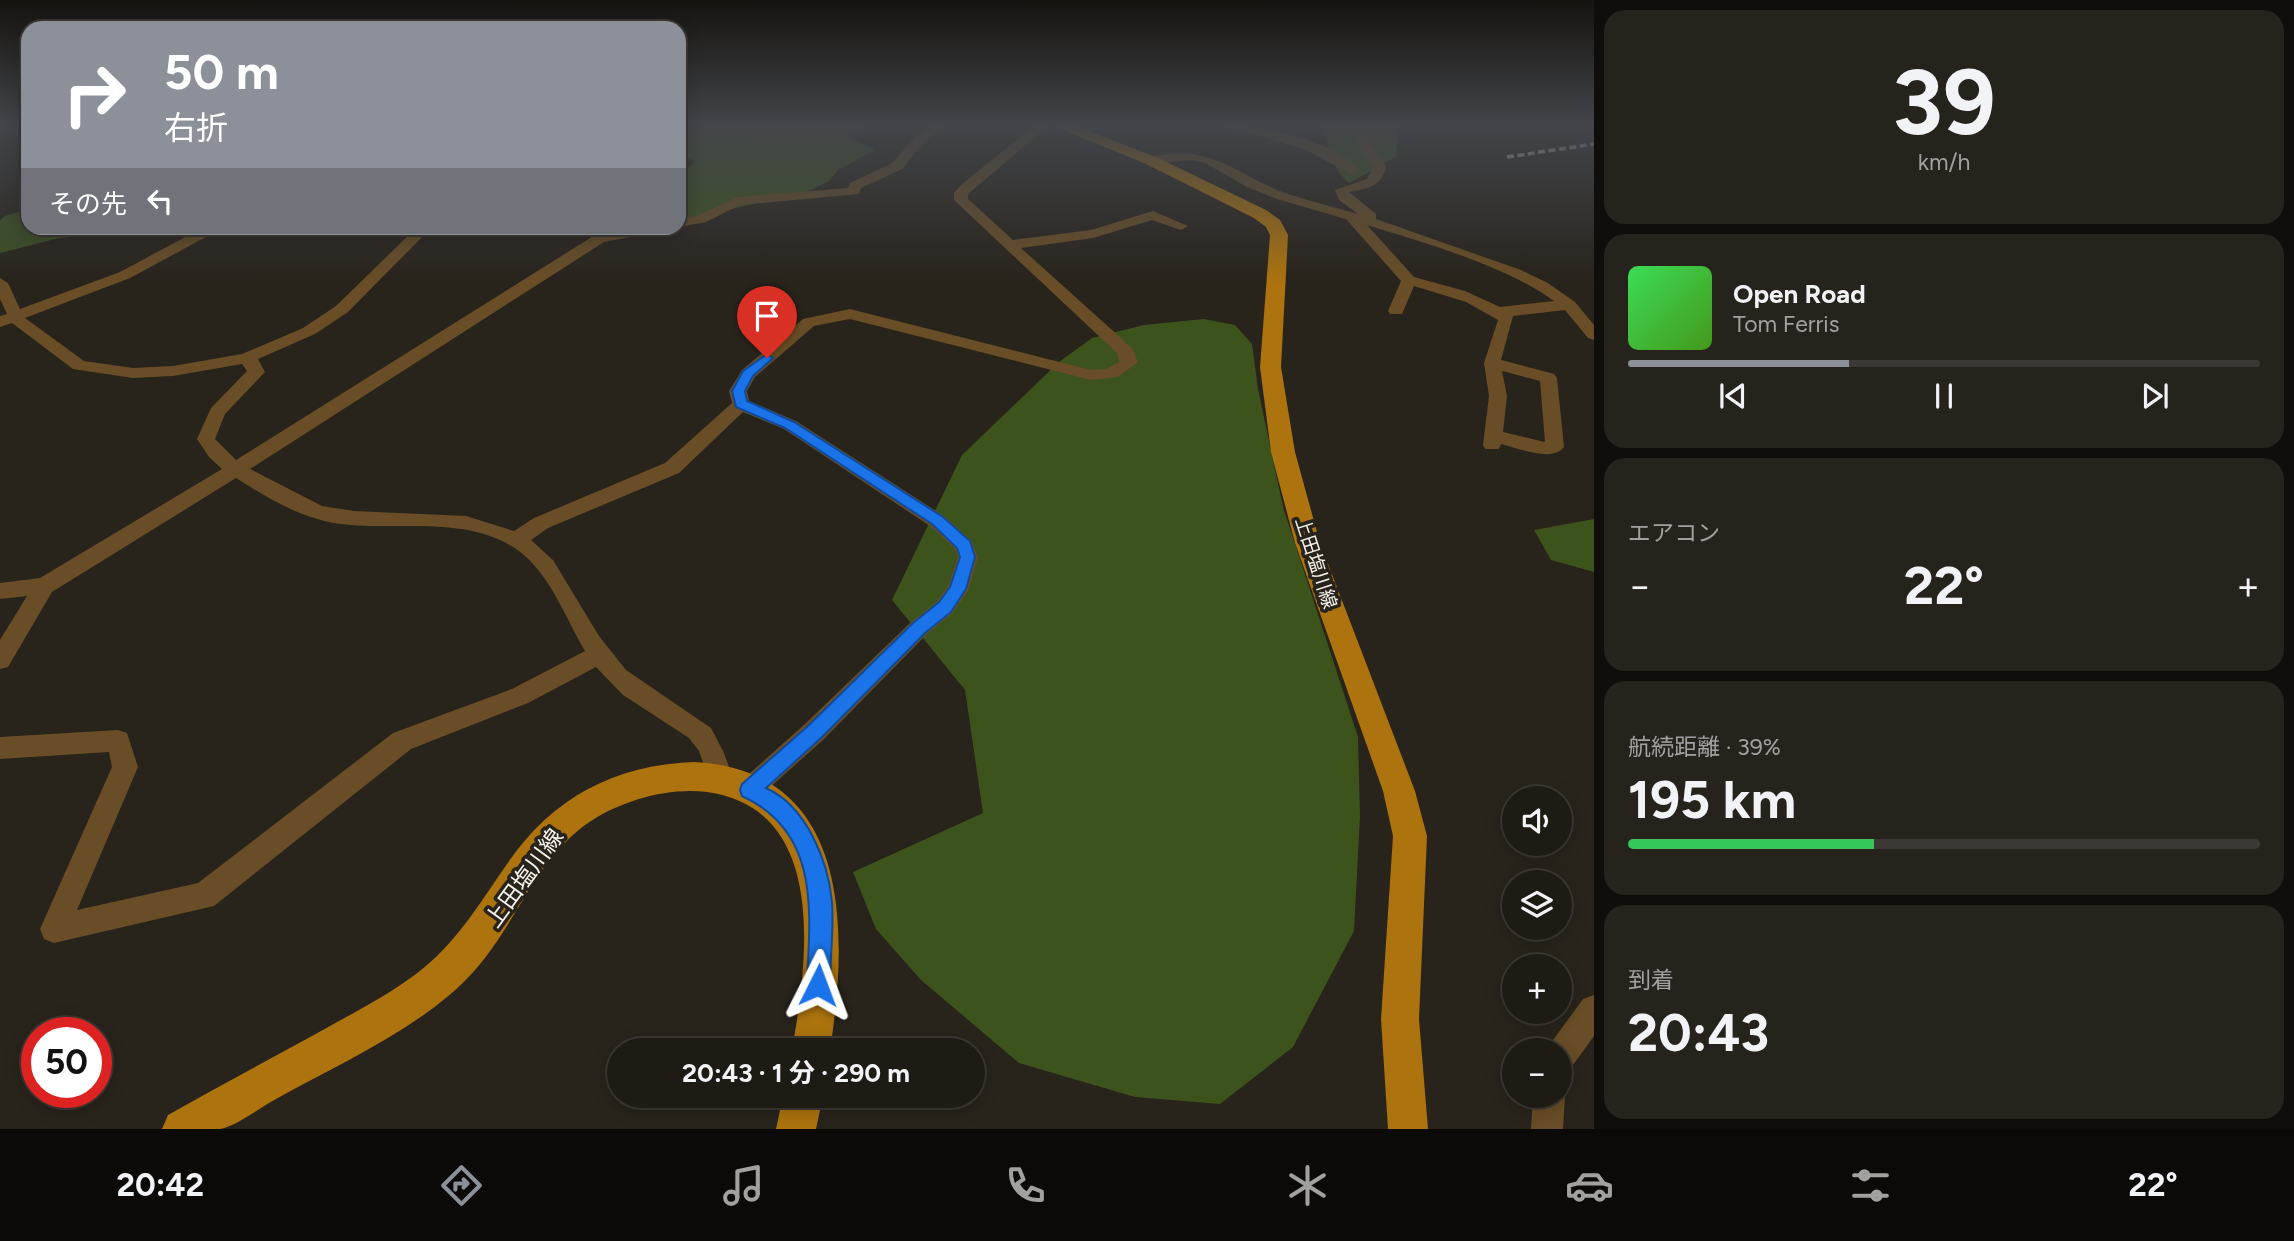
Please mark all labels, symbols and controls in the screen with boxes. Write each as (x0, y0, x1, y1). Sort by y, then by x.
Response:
text: 50 m (164, 42, 279, 101)
text: 39 (1892, 48, 1996, 157)
icon: right (49, 49, 140, 140)
text: 右折 (164, 109, 228, 147)
text: km/h (1918, 148, 1970, 176)
icon: left (141, 182, 179, 220)
text: その先 (49, 188, 127, 220)
text: Open Road (1733, 278, 1866, 310)
pin (737, 286, 797, 358)
icon: arrive (748, 297, 786, 335)
text: Tom Ferris (1733, 310, 1839, 338)
icon: previous (1714, 377, 1752, 415)
icon: pause (1925, 377, 1963, 415)
icon: next (2136, 377, 2174, 415)
street label: 上田塩川線 (1290, 514, 1342, 612)
text: エアコン (1628, 519, 1720, 547)
text: 22° (1904, 555, 1984, 617)
text: − (1628, 563, 1652, 609)
text: + (2236, 563, 2260, 609)
text: 航続距離 · 39% (1628, 733, 1781, 761)
text: 195 km (1628, 769, 1796, 831)
map controls (1502, 786, 1572, 1108)
button: sound (1502, 786, 1572, 856)
street label: 上田塩川線 (479, 823, 569, 933)
button: layers (1502, 870, 1572, 940)
position arrow (781, 948, 855, 1022)
button: + (1502, 954, 1572, 1024)
text: 到着 (1628, 966, 1674, 994)
text: 20:43 (1628, 1002, 1769, 1064)
speed limit sign: 50 (21, 1017, 112, 1108)
button: − (1502, 1038, 1572, 1108)
text: 20:43 · 1 分 · 290 m (682, 1057, 910, 1089)
icon: directions (437, 1161, 486, 1210)
icon: music (719, 1161, 768, 1210)
icon: phone (1001, 1161, 1050, 1210)
icon: climate (1283, 1161, 1332, 1210)
icon: car (1565, 1161, 1614, 1210)
icon: filters (1846, 1161, 1895, 1210)
text: 20:42 (116, 1166, 204, 1204)
text: 22° (2128, 1166, 2178, 1204)

